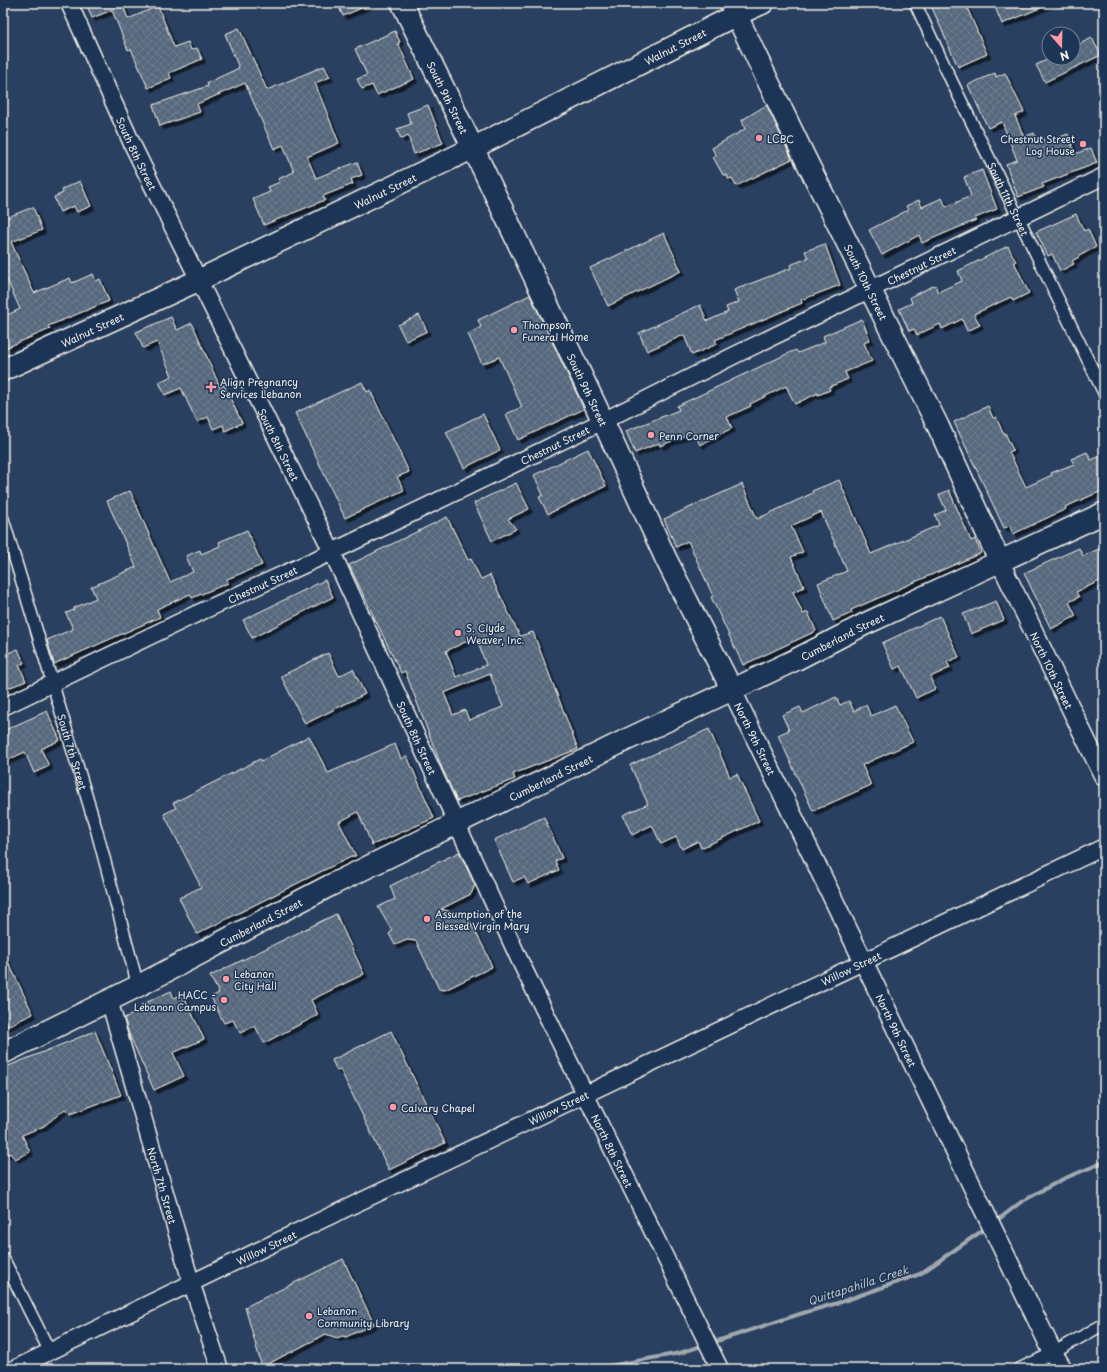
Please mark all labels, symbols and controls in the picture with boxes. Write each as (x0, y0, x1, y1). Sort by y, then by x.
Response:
street label: Walnut Street (641, 24, 708, 68)
north arrow (1041, 26, 1081, 66)
text: N (1057, 46, 1072, 65)
street label: South 9th Street (424, 59, 472, 136)
street label: South 8th Street (113, 114, 161, 192)
place label: LCBC (767, 131, 794, 146)
place label: Chestnut Street Log House (1000, 131, 1076, 158)
marker: LCBC (754, 133, 764, 143)
marker: Chestnut Street Log House (1078, 139, 1088, 149)
street label: South 11th Street (985, 159, 1033, 238)
street label: Walnut Street (351, 169, 419, 212)
street label: South 10th Street (841, 241, 892, 322)
street label: Chestnut Street (884, 242, 958, 288)
street label: Walnut Street (58, 308, 126, 350)
place label: Thompson Funeral Home (522, 317, 589, 344)
marker: Thompson Funeral Home (509, 325, 519, 335)
street label: South 9th Street (564, 351, 612, 428)
place label: Align Pregnancy Services Lebanon (220, 374, 302, 401)
marker: Align Pregnancy Services Lebanon (205, 381, 217, 393)
street label: South 8th Street (255, 405, 303, 483)
street label: Chestnut Street (518, 421, 592, 467)
place label: Penn Corner (659, 428, 719, 443)
marker: Penn Corner (646, 430, 656, 440)
street label: Chestnut Street (225, 561, 299, 606)
street label: Cumberland Street (798, 609, 886, 663)
place label: S. Clyde Weaver, Inc. (466, 620, 524, 647)
marker: S. Clyde Weaver, Inc. (453, 628, 463, 638)
street label: North 10th Street (1027, 629, 1077, 711)
street label: South 8th Street (394, 698, 441, 777)
street label: North 9th Street (732, 700, 780, 777)
street label: South 7th Street (55, 712, 92, 791)
street label: Cumberland Street (506, 750, 595, 804)
street label: Cumberland Street (216, 894, 305, 950)
place label: Assumption of the Blessed Virgin Mary (435, 906, 530, 933)
marker: Assumption of the Blessed Virgin Mary (422, 914, 432, 924)
street label: Willow Street (818, 947, 883, 988)
place label: Lebanon City Hall (234, 966, 277, 994)
marker: Lebanon City Hall (221, 974, 231, 984)
place label: HACC - Lebanon Campus (134, 987, 216, 1014)
street label: North 9th Street (873, 991, 921, 1069)
marker: HACC - Lebanon Campus (219, 995, 229, 1005)
street label: Willow Street (526, 1086, 591, 1128)
place label: Calvary Chapel (401, 1100, 475, 1116)
marker: Calvary Chapel (388, 1102, 398, 1112)
street label: North 8th Street (589, 1111, 637, 1190)
street label: North 7th Street (145, 1145, 181, 1226)
street label: Willow Street (233, 1226, 299, 1268)
water label: Quittapahilla Creek (805, 1260, 912, 1309)
place label: Lebanon Community Library (317, 1303, 410, 1330)
marker: Lebanon Community Library (304, 1311, 314, 1321)

